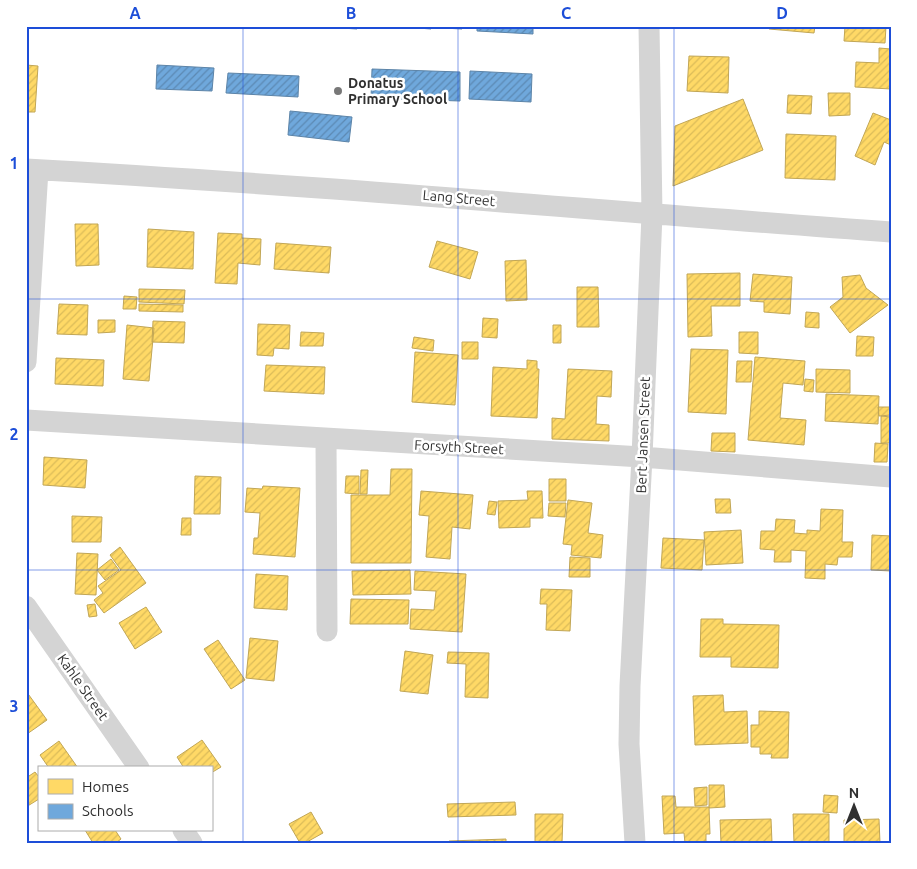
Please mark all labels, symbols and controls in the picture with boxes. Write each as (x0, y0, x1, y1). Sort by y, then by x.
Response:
text: A (129, 4, 141, 22)
text: B (346, 4, 356, 22)
text: C (561, 4, 571, 22)
text: D (776, 4, 788, 22)
place label: Donatus Primary School (348, 75, 447, 107)
marker: Donatus Primary School (332, 85, 344, 97)
text: 1 (9, 154, 19, 172)
street label: Lang Street (422, 187, 496, 209)
street label: Bert Jansen Street (633, 376, 653, 494)
text: 2 (9, 425, 19, 443)
street label: Forsyth Street (414, 437, 505, 457)
street label: Kahle Street (54, 651, 112, 724)
text: 3 (9, 697, 19, 715)
legend (38, 766, 212, 832)
text: Homes (82, 778, 129, 795)
north arrow (830, 782, 880, 832)
text: N (849, 785, 859, 801)
text: Schools (82, 802, 133, 819)

